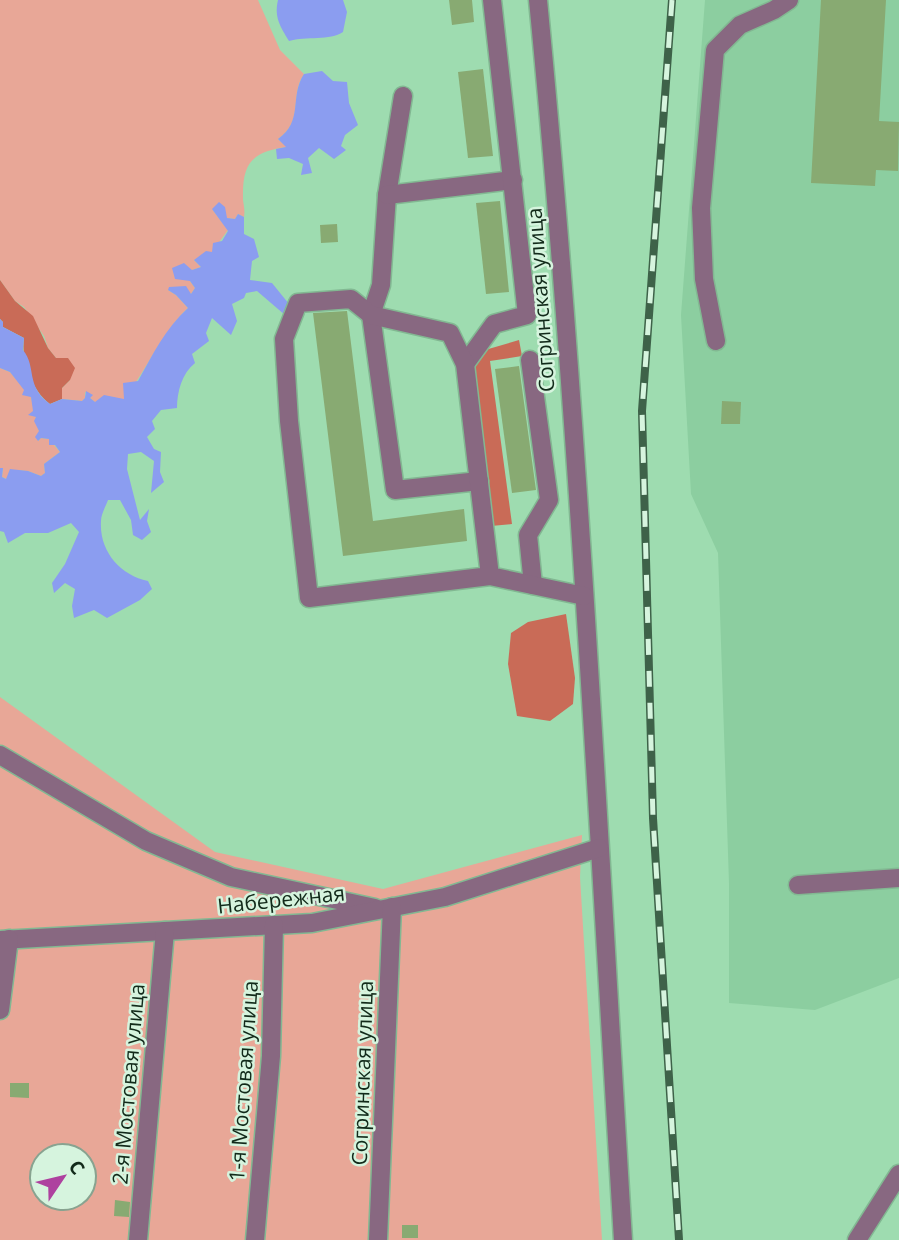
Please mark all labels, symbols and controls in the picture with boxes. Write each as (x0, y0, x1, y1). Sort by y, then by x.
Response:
street label: Согринская улица (520, 207, 560, 393)
street label: Набережная (216, 878, 346, 920)
street label: 1-я Мостовая улица (222, 980, 264, 1182)
street label: Согринская улица (345, 980, 379, 1166)
street label: 2-я Мостовая улица (105, 982, 151, 1186)
north arrow (28, 1142, 98, 1212)
text: С (63, 1155, 91, 1180)

